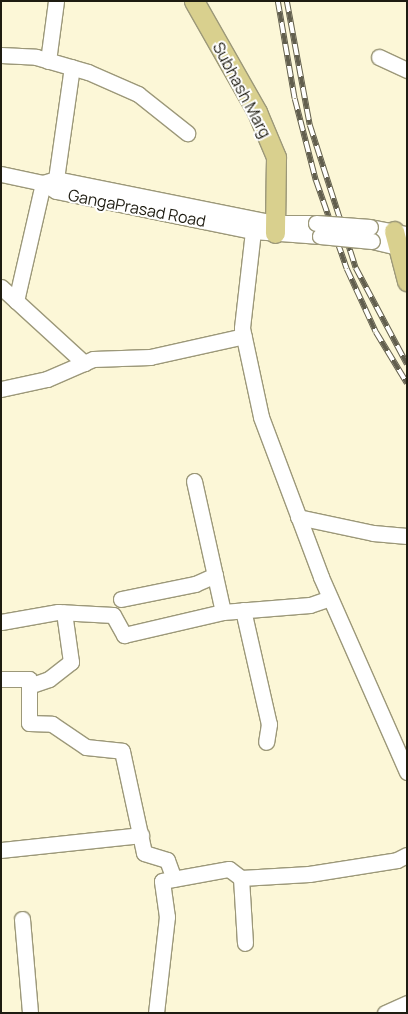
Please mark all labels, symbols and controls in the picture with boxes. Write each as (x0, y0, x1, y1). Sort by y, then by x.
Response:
street label: Subhash Marg (209, 39, 275, 141)
street label: GangaPrasad Road (66, 185, 208, 231)

